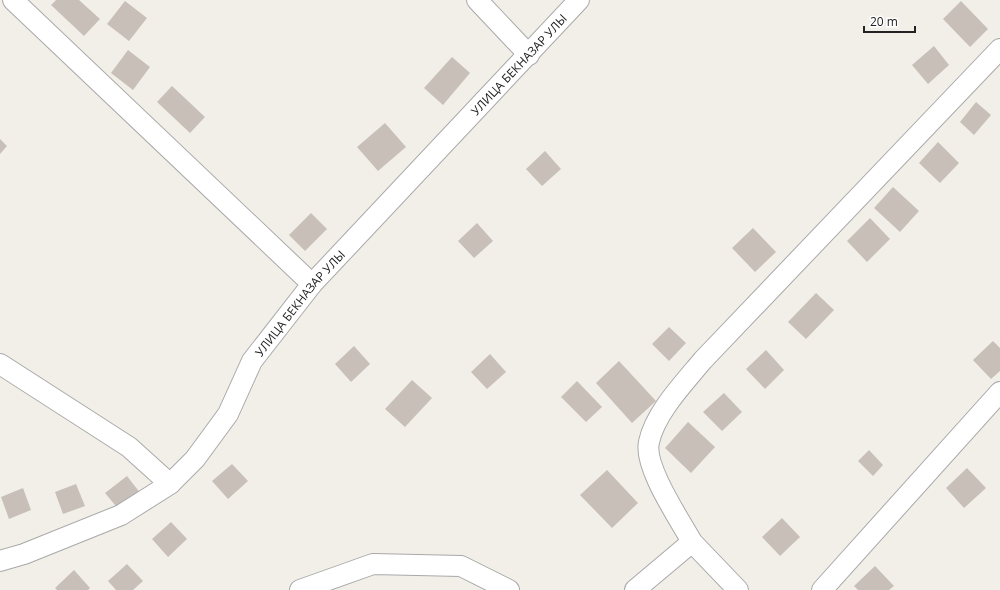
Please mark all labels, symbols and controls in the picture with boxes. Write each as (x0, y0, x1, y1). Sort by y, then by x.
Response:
scale bar (864, 8, 915, 34)
street label: УЛИЦА БЕКНАЗАР УЛЫ (467, 10, 570, 119)
text: 20 m (870, 13, 898, 30)
street label: УЛИЦА БЕКНАЗАР УЛЫ (250, 246, 348, 360)

